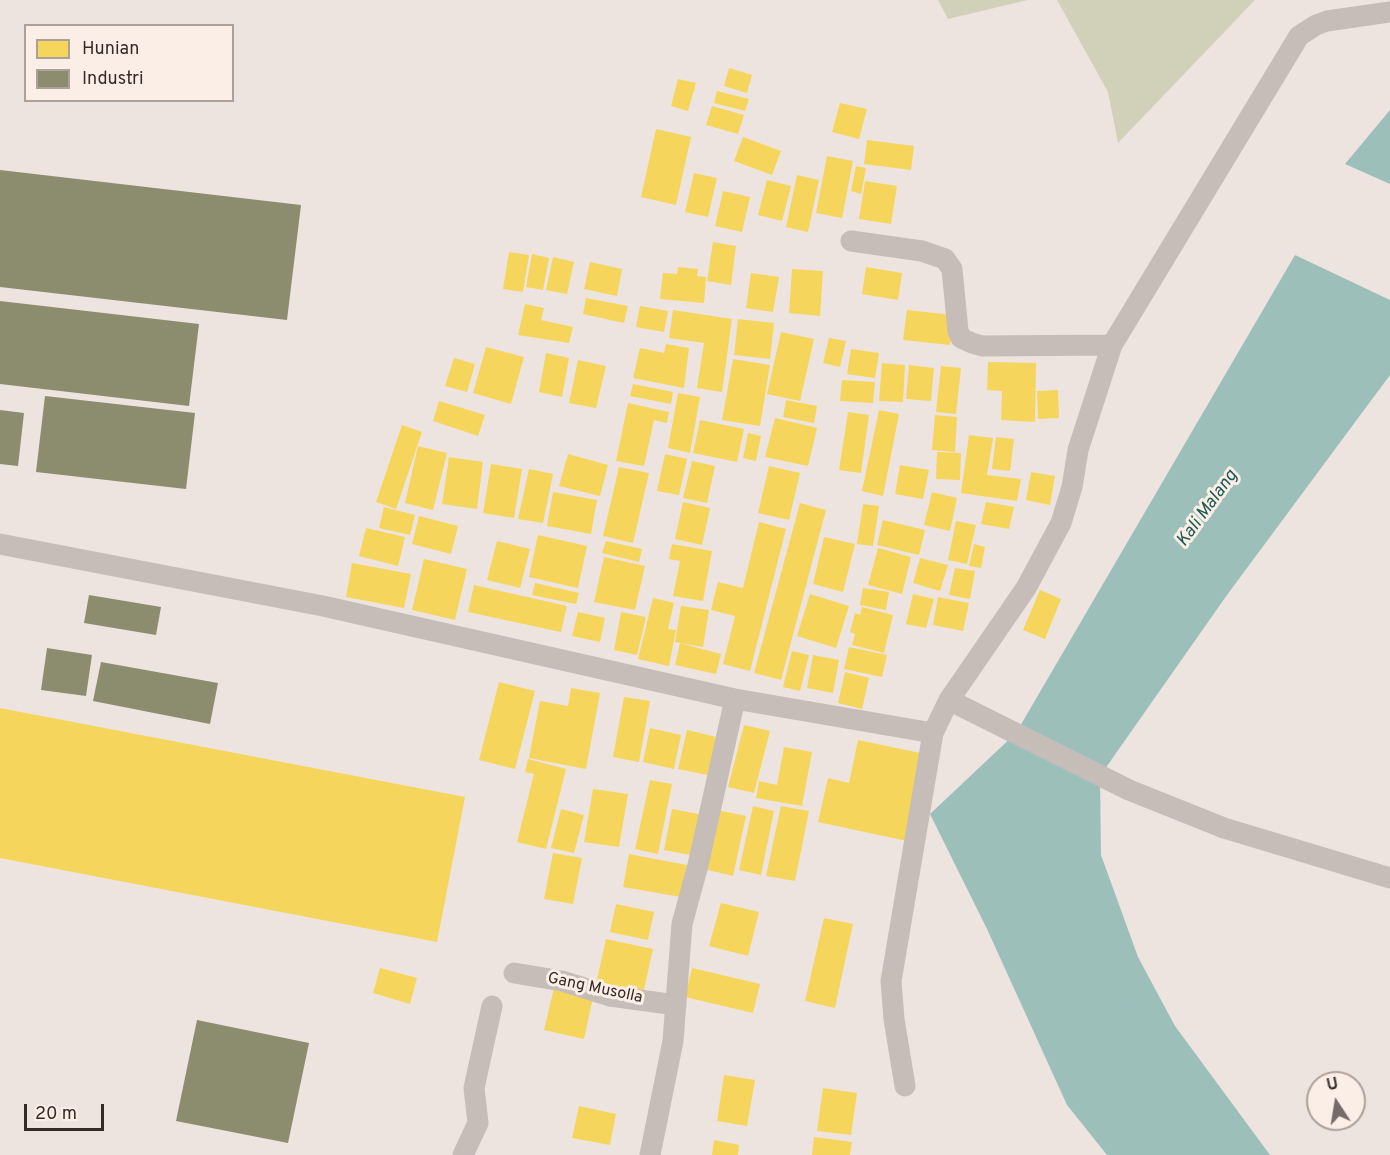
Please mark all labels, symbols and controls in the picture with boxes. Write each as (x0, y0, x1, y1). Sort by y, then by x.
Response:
legend (24, 24, 234, 102)
text: Hunian (82, 38, 139, 61)
text: Industri (82, 68, 144, 91)
water label: Kali Malang (1173, 466, 1243, 552)
street label: Gang Musolla (546, 970, 644, 1008)
north arrow (1306, 1071, 1366, 1131)
text: U (1325, 1074, 1340, 1096)
scale bar (27, 1092, 106, 1130)
text: 20 m (35, 1103, 77, 1126)

